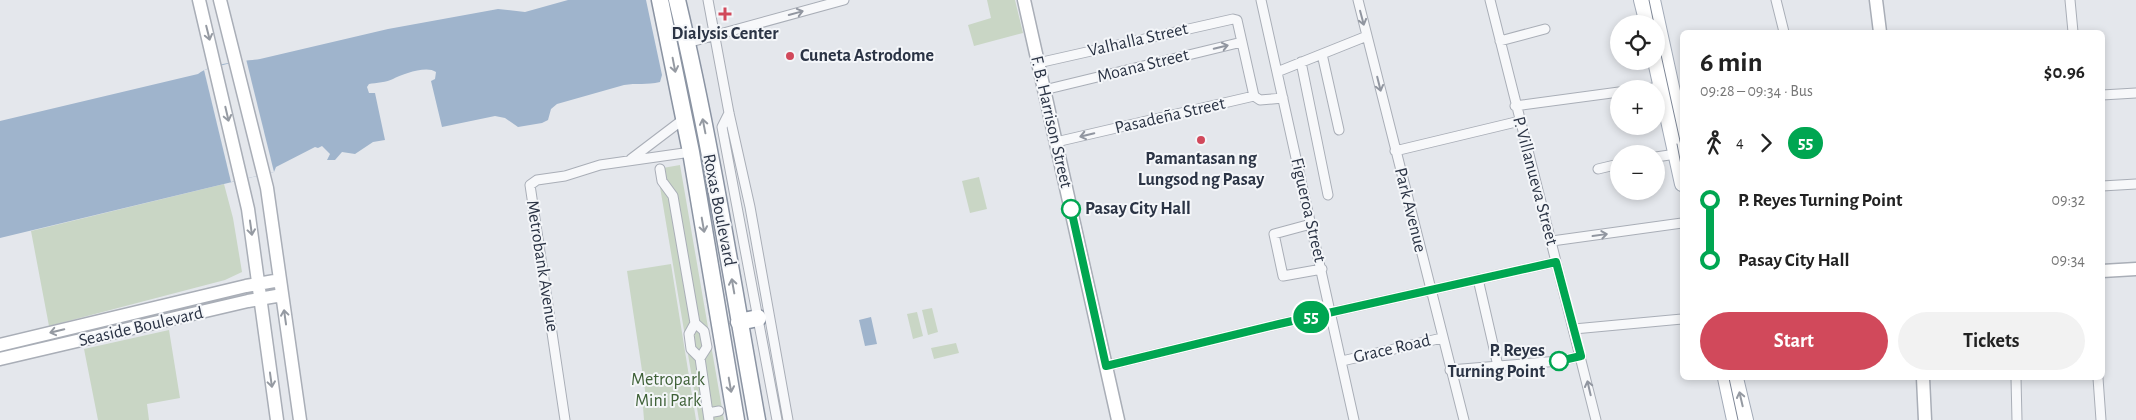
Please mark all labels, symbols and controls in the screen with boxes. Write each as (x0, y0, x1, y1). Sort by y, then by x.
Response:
marker: Dialysis Center (718, 7, 732, 21)
one-way arrow (788, 8, 804, 18)
one-way arrow (1358, 10, 1368, 26)
map controls (1610, 15, 1665, 200)
button: locate (1610, 15, 1665, 70)
street label: Valhalla Street (1086, 20, 1190, 60)
one-way arrow (203, 25, 213, 41)
place label: Dialysis Center (672, 25, 779, 43)
one-way arrow (1212, 42, 1228, 51)
street label: Moana Street (1095, 46, 1191, 86)
place label: Cuneta Astrodome (800, 47, 934, 65)
text: 6 min (1700, 49, 1762, 77)
marker: Cuneta Astrodome (784, 50, 796, 62)
street label: F. B. Harrison Street (1027, 54, 1075, 190)
one-way arrow (670, 56, 680, 72)
text: $0.96 (2044, 63, 2085, 82)
one-way arrow (1375, 75, 1384, 91)
button: + (1610, 80, 1665, 135)
text: 09:28 – 09:34 · Bus (1700, 83, 1813, 99)
street label: Pasadeña Street (1113, 94, 1227, 137)
one-way arrow (223, 106, 232, 122)
street label: P. Villanueva Street (1509, 115, 1561, 248)
one-way arrow (698, 118, 708, 134)
icon: walk (1700, 129, 1728, 157)
icon: forward (1752, 129, 1780, 157)
one-way arrow (1080, 131, 1096, 140)
marker: Pamantasan ng Lungsod ng Pasay (1195, 134, 1207, 146)
text: 4 (1736, 134, 1744, 150)
text: 55 (1798, 134, 1813, 152)
button: − (1610, 145, 1665, 200)
place label: Pamantasan ng Lungsod ng Pasay (1138, 150, 1265, 189)
street label: Roxas Boulevard (699, 152, 739, 268)
street label: Figueroa Street (1287, 156, 1329, 264)
street label: Park Avenue (1391, 166, 1429, 254)
text: P. Reyes Turning Point (1738, 191, 1902, 210)
text: 09:32 (2051, 192, 2085, 208)
street label: Metrobank Avenue (523, 199, 561, 333)
marker: Pasay City Hall (1061, 199, 1081, 219)
place label: Pasay City Hall (1085, 200, 1191, 218)
one-way arrow (699, 216, 709, 232)
one-way arrow (246, 219, 256, 235)
one-way arrow (1592, 229, 1608, 239)
text: Pasay City Hall (1738, 251, 1850, 270)
text: 09:34 (2051, 252, 2085, 268)
one-way arrow (728, 278, 738, 294)
line badge: 55 (1288, 301, 1334, 333)
street label: Seaside Boulevard (77, 304, 205, 350)
text: 55 (1303, 308, 1319, 326)
one-way arrow (280, 310, 290, 326)
button: Start (1700, 312, 1888, 370)
button: Tickets (1898, 312, 2085, 370)
one-way arrow (49, 327, 65, 336)
street label: Grace Road (1352, 331, 1432, 367)
place label: P. Reyes Turning Point (1448, 342, 1545, 381)
marker: P. Reyes Turning Point (1549, 351, 1569, 371)
park label: Metropark Mini Park (631, 371, 706, 410)
one-way arrow (266, 372, 276, 388)
one-way arrow (726, 376, 736, 392)
one-way arrow (1584, 381, 1593, 397)
one-way arrow (1736, 391, 1745, 407)

